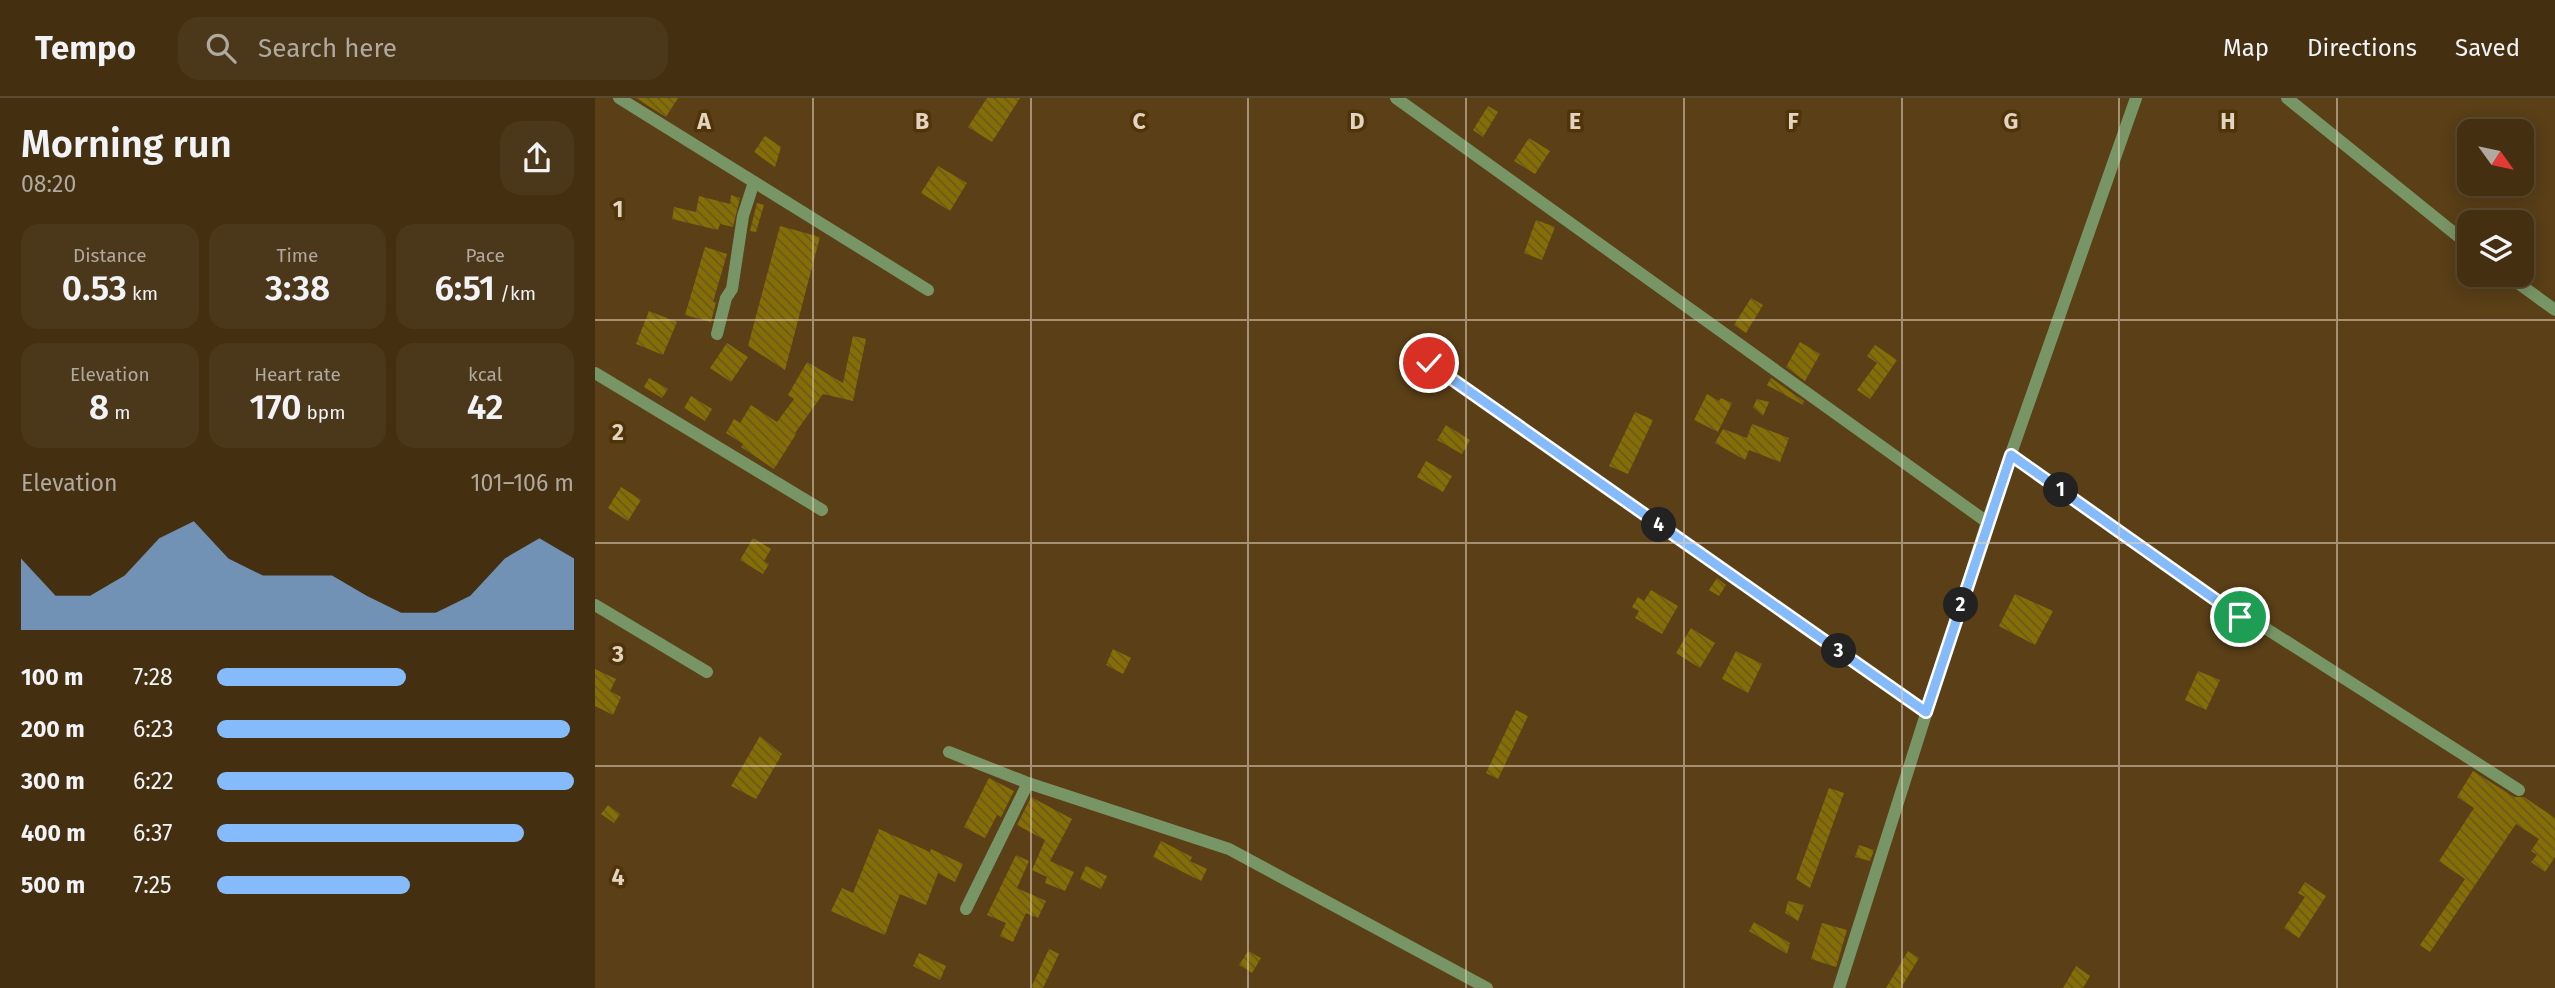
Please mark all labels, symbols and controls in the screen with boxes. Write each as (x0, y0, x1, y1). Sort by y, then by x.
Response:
search box (178, 17, 668, 80)
text: Tempo (35, 28, 136, 68)
icon: search (202, 29, 240, 67)
text: Search here (258, 33, 397, 64)
text: Map (2223, 34, 2269, 62)
text: Directions (2307, 34, 2417, 62)
text: Saved (2455, 34, 2520, 62)
text: A (696, 107, 711, 135)
text: B (915, 107, 929, 135)
text: C (1132, 107, 1146, 135)
text: D (1350, 107, 1365, 135)
text: E (1569, 107, 1581, 135)
text: F (1787, 107, 1799, 135)
text: G (2004, 107, 2018, 135)
text: H (2220, 107, 2236, 135)
north arrow (2457, 119, 2534, 196)
map controls (2457, 119, 2534, 287)
text: Morning run (21, 121, 232, 167)
button: share (500, 121, 574, 195)
text: 08:20 (21, 170, 76, 198)
text: 1 (613, 195, 623, 223)
button: layers (2457, 210, 2534, 287)
text: Distance (73, 244, 147, 267)
text: Time (277, 244, 318, 267)
text: Pace (465, 244, 505, 267)
text: 0.53 (62, 267, 127, 309)
text: 3:38 (265, 267, 330, 309)
text: 6:51 (434, 267, 495, 309)
text: km (127, 282, 158, 305)
text: /km (495, 282, 536, 305)
pin (1399, 333, 1459, 393)
icon: check (1410, 344, 1448, 382)
text: Elevation (70, 363, 150, 386)
text: Heart rate (254, 363, 341, 386)
text: kcal (468, 363, 502, 386)
text: 8 (89, 386, 109, 428)
text: 170 (250, 386, 302, 428)
text: 42 (467, 386, 504, 428)
text: m (109, 401, 131, 424)
text: bpm (302, 401, 345, 424)
text: 2 (612, 418, 624, 446)
text: Elevation (21, 469, 117, 497)
text: 101–106 m (471, 469, 574, 497)
pin: 1 (2043, 472, 2079, 508)
text: 1 (2056, 478, 2065, 501)
pin: 4 (1641, 508, 1677, 542)
text: 4 (1653, 513, 1664, 536)
pin (2210, 587, 2270, 647)
pin: 2 (1943, 588, 1979, 622)
text: 2 (1956, 593, 1965, 616)
icon: arrive (2221, 598, 2259, 636)
pin: 3 (1821, 634, 1857, 668)
text: 3 (1834, 639, 1843, 662)
text: 3 (611, 640, 624, 668)
text: 100 m (21, 663, 83, 691)
text: 7:28 (133, 663, 173, 691)
text: 200 m (21, 715, 85, 743)
text: 6:23 (133, 715, 174, 743)
text: 300 m (21, 767, 85, 795)
text: 6:22 (133, 767, 174, 795)
text: 400 m (21, 819, 86, 847)
text: 6:37 (133, 819, 173, 847)
text: 4 (612, 863, 625, 891)
text: 500 m (21, 871, 85, 899)
text: 7:25 (133, 871, 172, 899)

